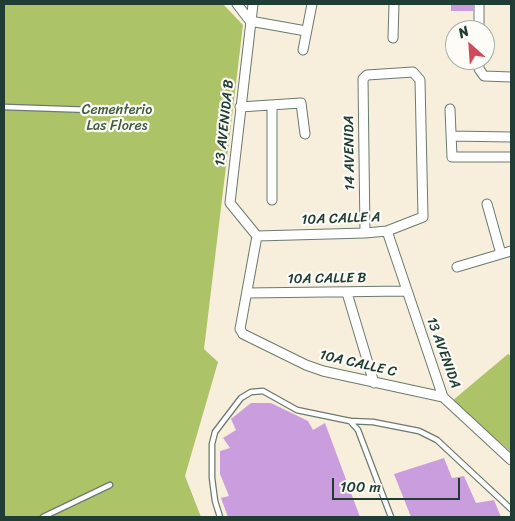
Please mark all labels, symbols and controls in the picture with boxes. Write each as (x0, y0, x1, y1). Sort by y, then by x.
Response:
text: N (454, 19, 473, 45)
north arrow (445, 20, 495, 70)
street label: 13 AVENIDA B (212, 79, 238, 167)
park label: Cementerio Las Flores (82, 102, 152, 134)
street label: 14 AVENIDA (341, 115, 359, 191)
street label: 10A CALLE A (301, 209, 381, 229)
street label: 10A CALLE B (287, 270, 367, 288)
street label: 13 AVENIDA (422, 315, 464, 391)
street label: 10A CALLE C (318, 347, 398, 381)
scale bar (335, 468, 462, 500)
text: 100 m (340, 474, 381, 500)

